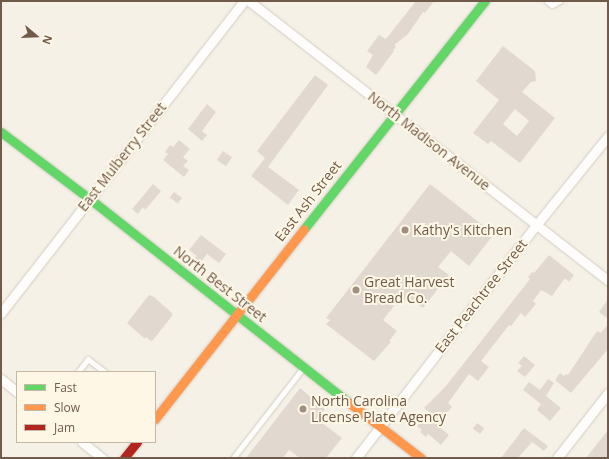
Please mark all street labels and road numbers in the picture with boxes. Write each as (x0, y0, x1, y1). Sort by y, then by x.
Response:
street label: North Madison Avenue (365, 88, 493, 194)
street label: East Mulberry Street (74, 99, 170, 215)
street label: East Ash Street (271, 157, 345, 245)
street label: East Peachtree Street (431, 236, 531, 356)
street label: North Best Street (170, 243, 270, 325)

